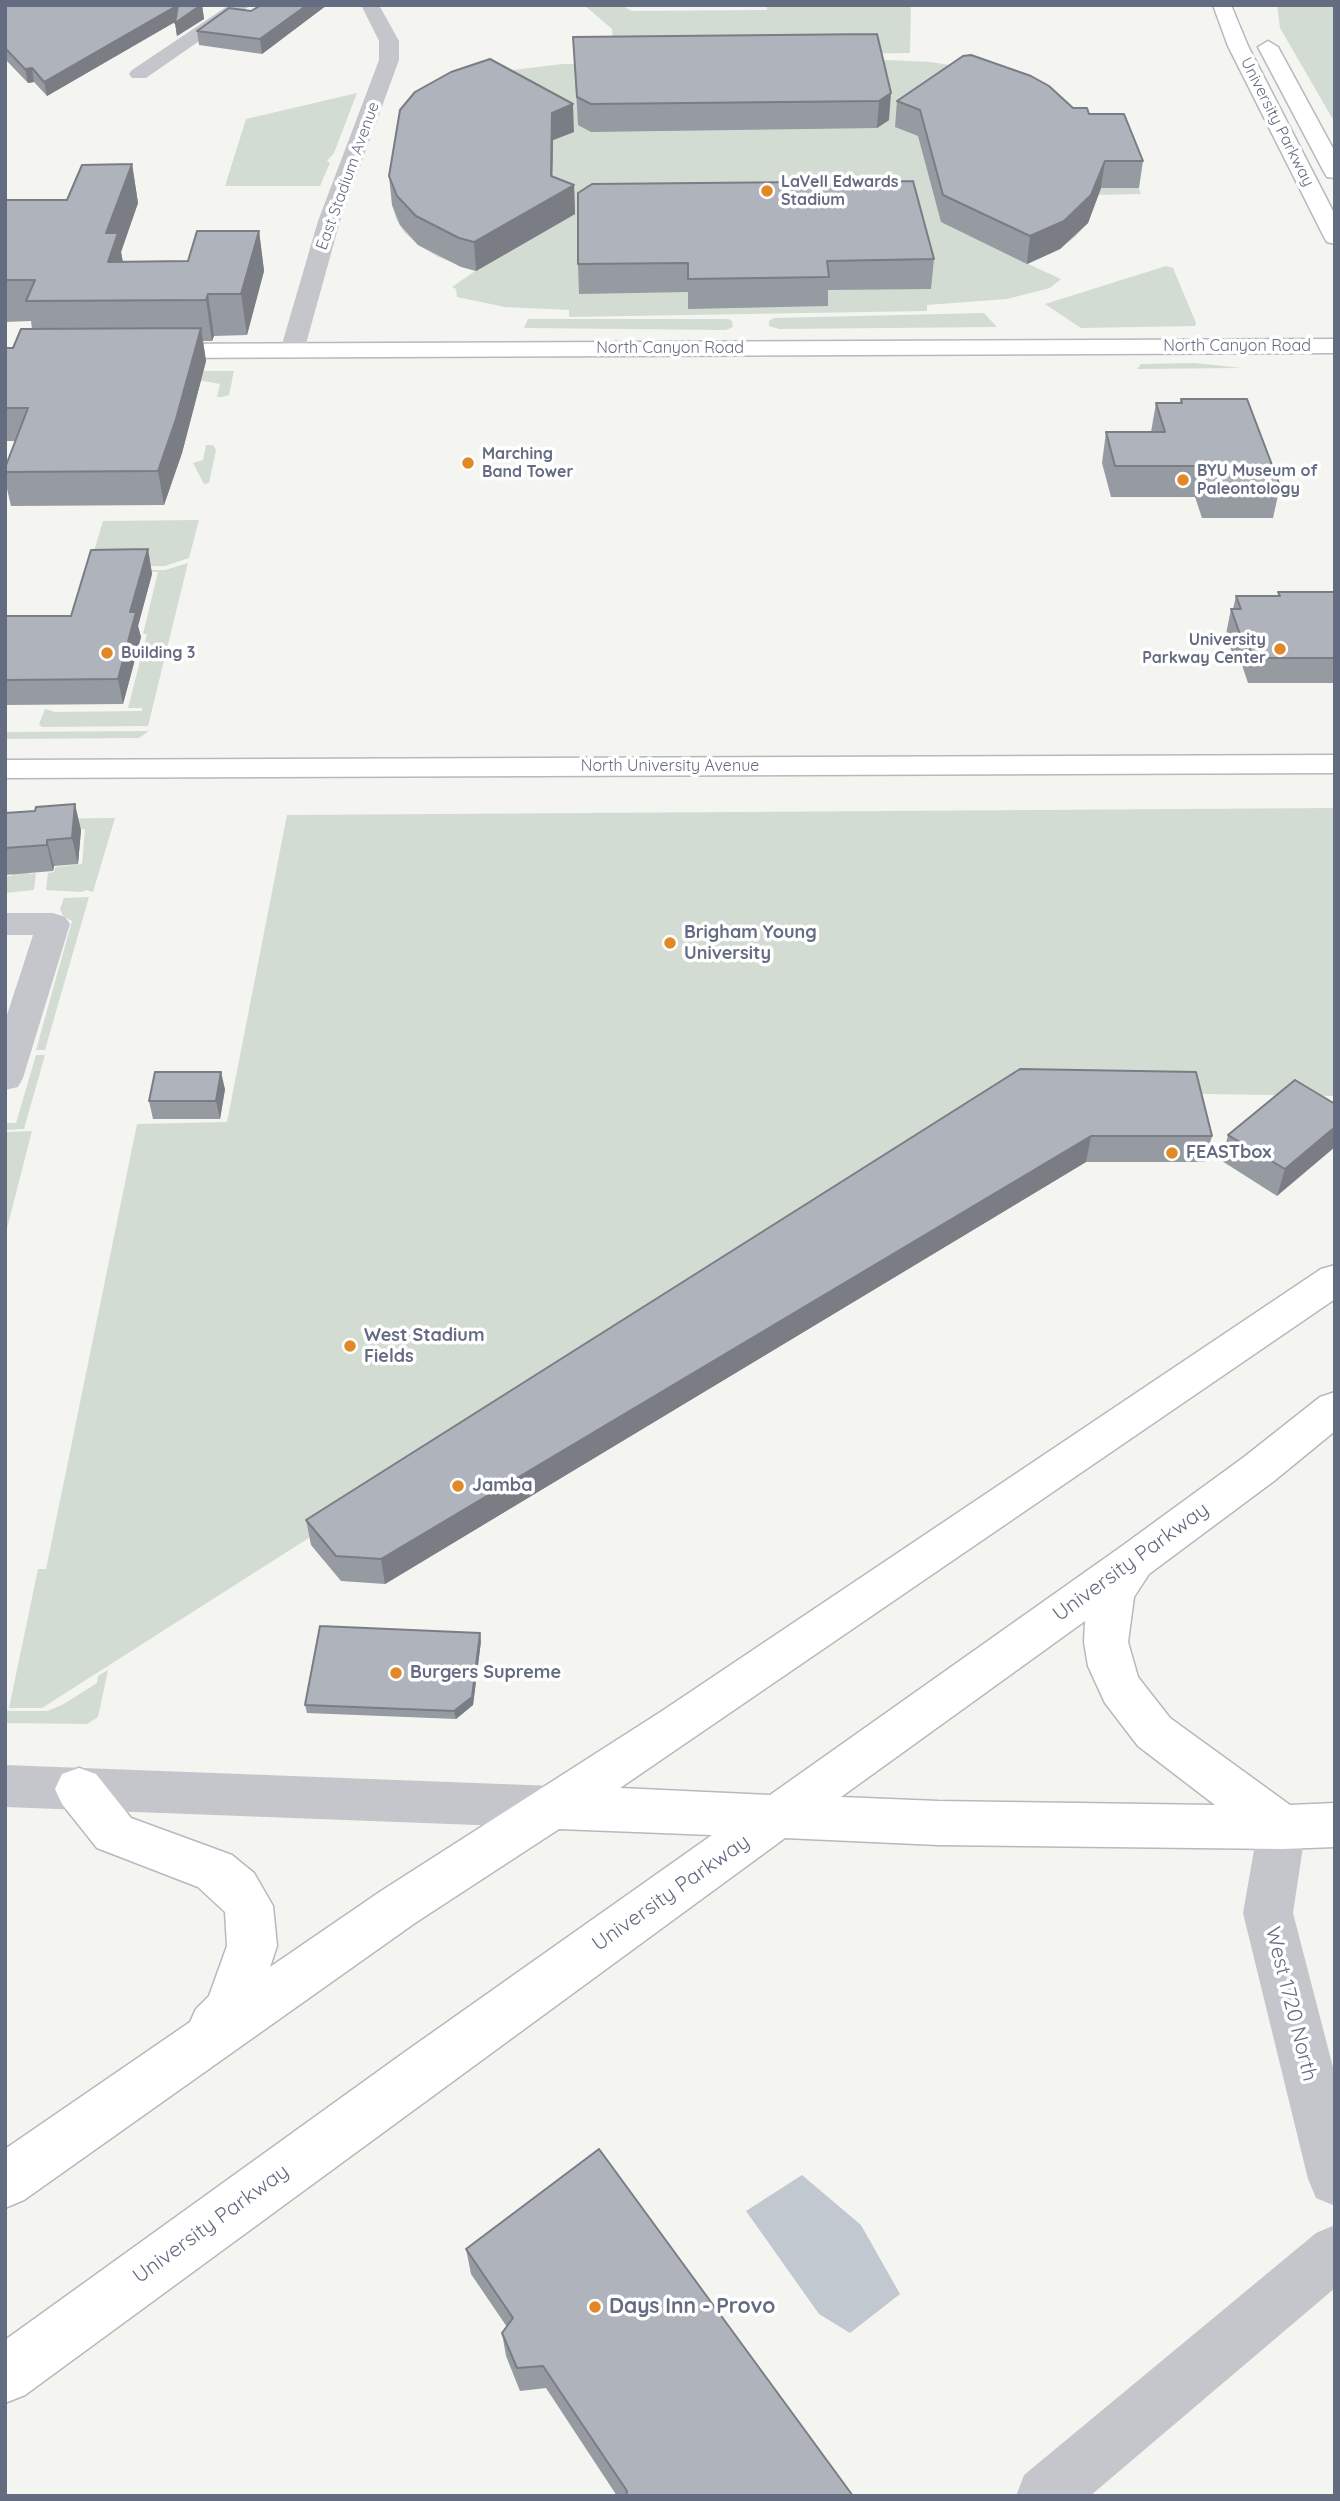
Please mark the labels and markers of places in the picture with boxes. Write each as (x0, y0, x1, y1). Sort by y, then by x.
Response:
place label: LaVell Edwards Stadium (781, 172, 899, 210)
marker: LaVell Edwards Stadium (759, 183, 775, 199)
place label: Marching Band Tower (482, 444, 573, 482)
marker: Marching Band Tower (460, 455, 476, 471)
place label: BYU Museum of Paleontology (1197, 461, 1317, 499)
marker: BYU Museum of Paleontology (1175, 472, 1191, 488)
place label: University Parkway Center (1142, 630, 1266, 668)
marker: University Parkway Center (1272, 641, 1288, 657)
place label: Building 3 (121, 643, 195, 663)
marker: Building 3 (99, 645, 115, 661)
place label: Brigham Young University (684, 922, 817, 964)
marker: Brigham Young University (662, 935, 678, 951)
place label: FEASTbox (1186, 1142, 1271, 1164)
marker: FEASTbox (1164, 1145, 1180, 1161)
place label: West Stadium Fields (364, 1325, 485, 1368)
marker: West Stadium Fields (342, 1338, 358, 1354)
place label: Jamba (472, 1475, 532, 1497)
marker: Jamba (450, 1478, 466, 1494)
place label: Burgers Supreme (410, 1662, 561, 1684)
marker: Burgers Supreme (388, 1665, 404, 1681)
place label: Days Inn - Provo (609, 2294, 775, 2320)
marker: Days Inn - Provo (587, 2299, 603, 2315)

